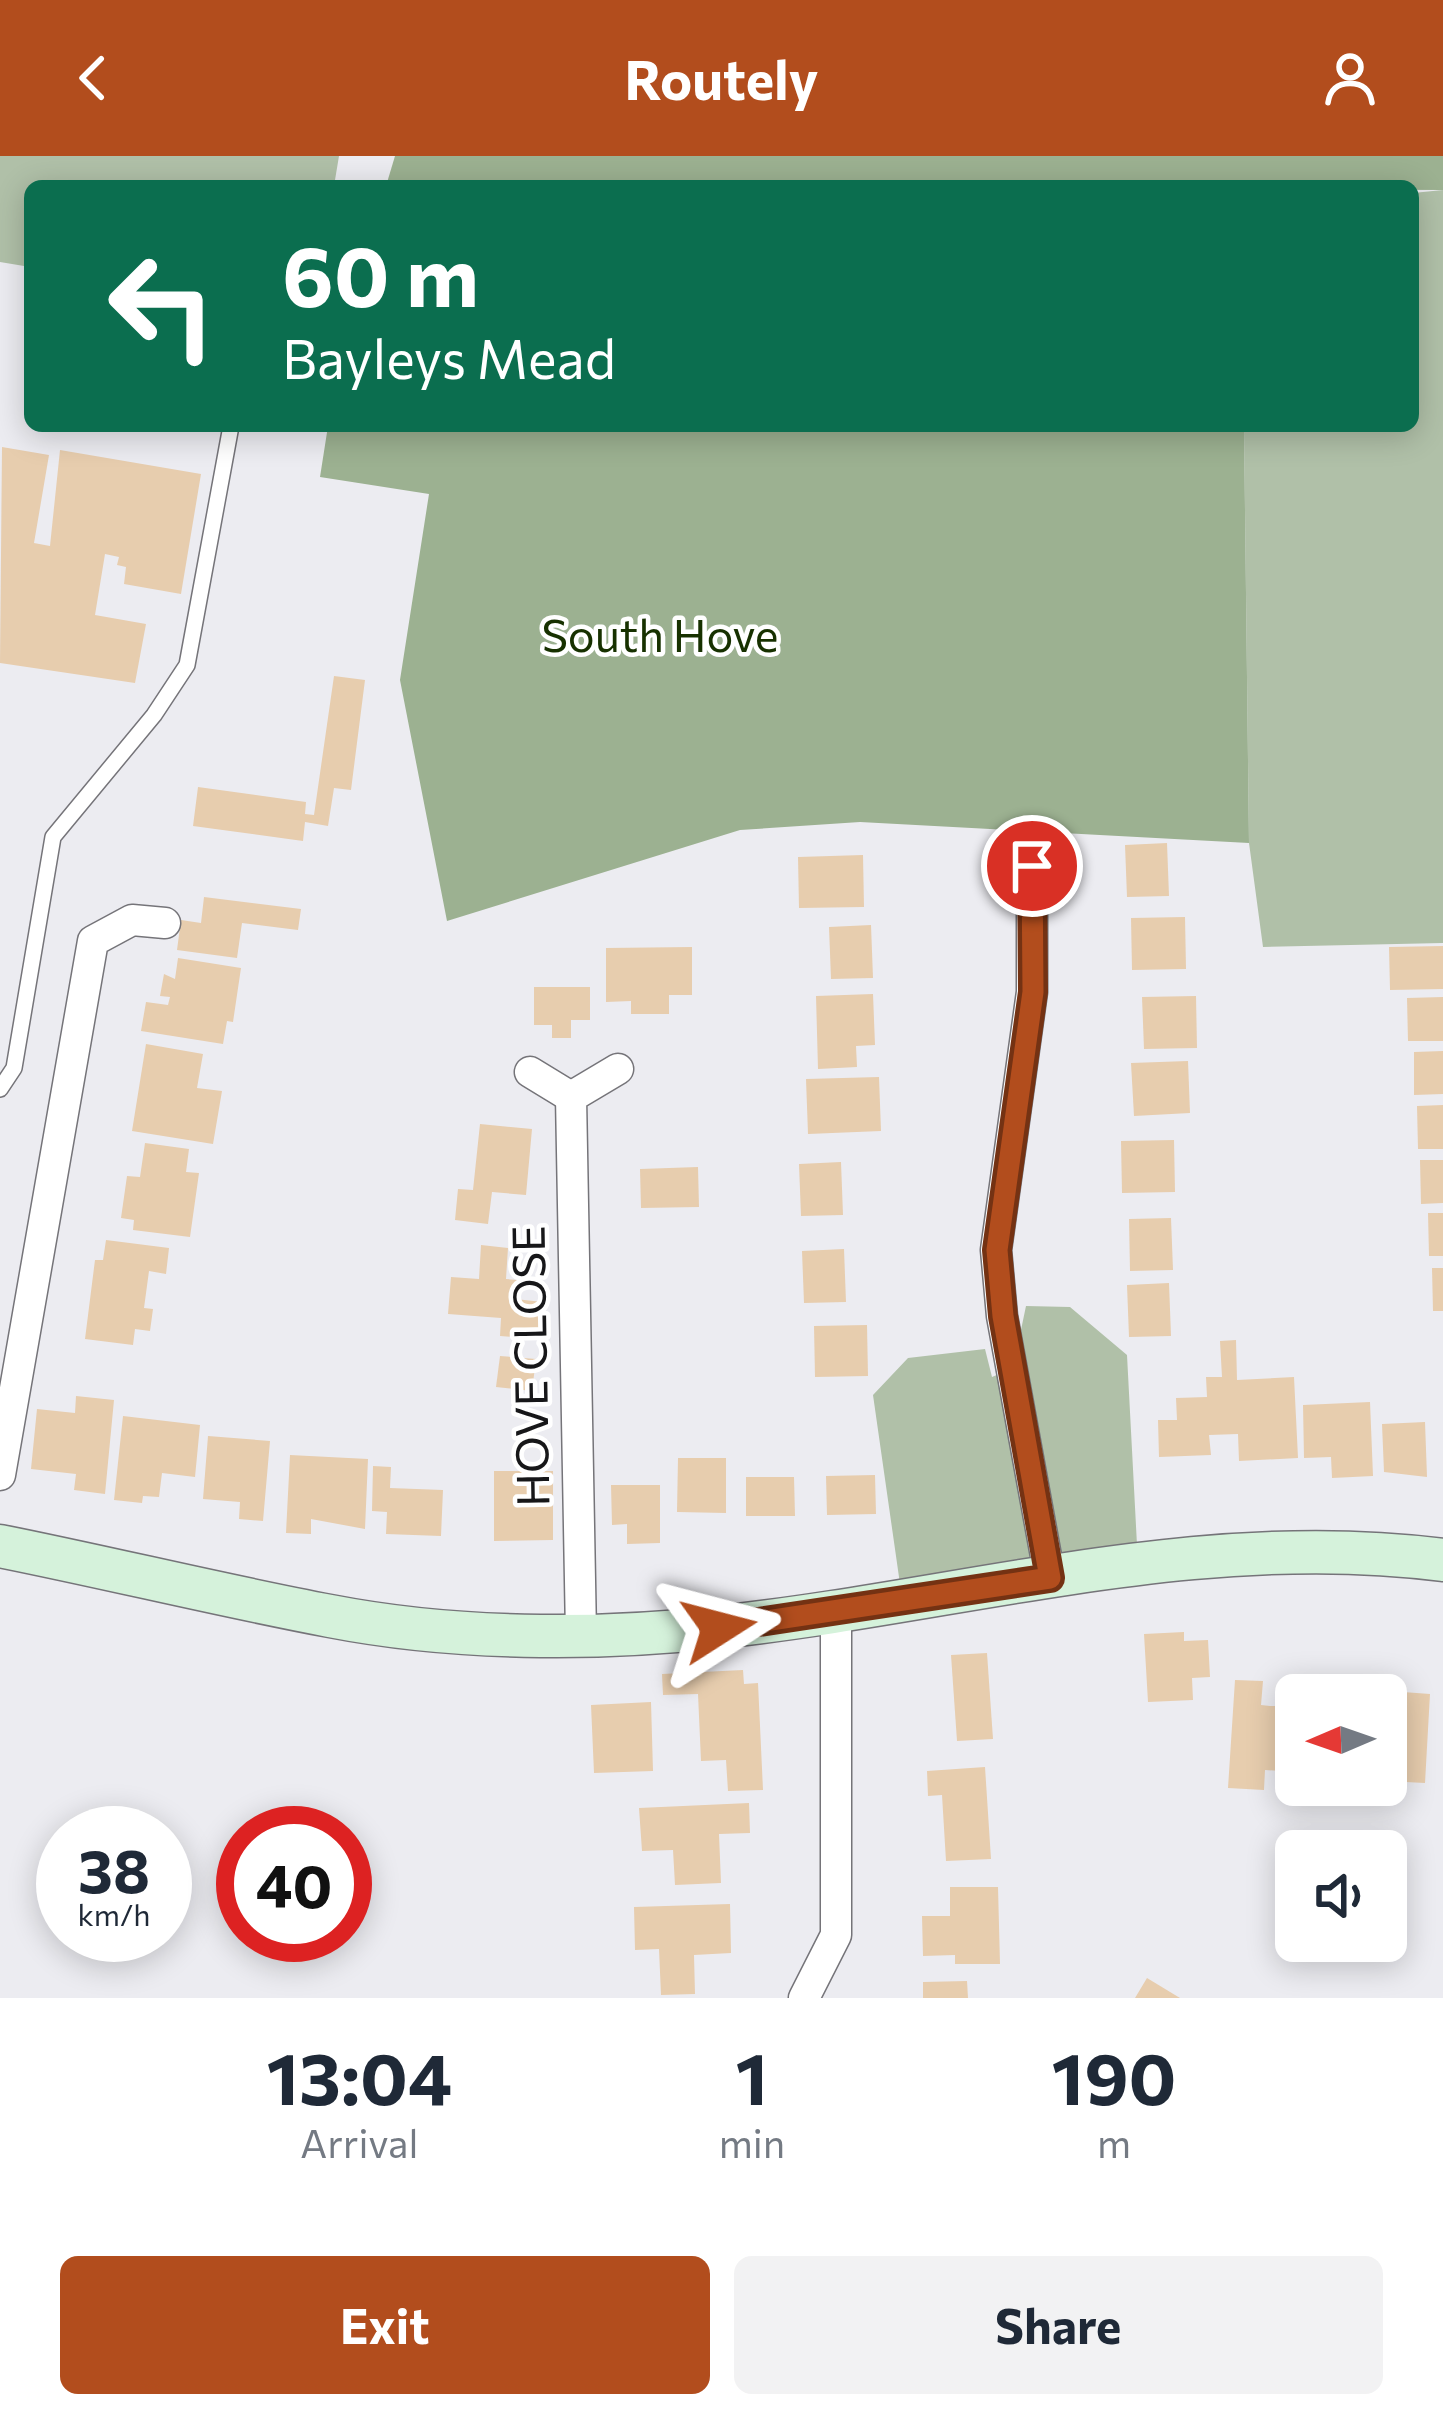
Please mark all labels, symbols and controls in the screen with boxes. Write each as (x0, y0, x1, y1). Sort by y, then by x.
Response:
icon: back (60, 45, 126, 111)
text: Routely (625, 45, 818, 111)
icon: person (1317, 45, 1383, 111)
text: 60 m (282, 222, 479, 324)
icon: left (84, 228, 240, 384)
text: Bayleys Mead (282, 324, 616, 390)
park label: South Hove (541, 606, 779, 661)
pin (981, 815, 1083, 917)
icon: arrive (999, 833, 1065, 899)
street label: HOVE CLOSE (499, 1225, 558, 1507)
position arrow (656, 1565, 782, 1691)
north arrow (1275, 1674, 1407, 1806)
map controls (1275, 1674, 1407, 1962)
speed limit sign: 40 (216, 1806, 372, 1962)
button: sound (1275, 1830, 1407, 1962)
text: 38 (78, 1832, 150, 1905)
text: km/h (78, 1895, 150, 1932)
text: 13:04 (267, 2032, 452, 2120)
text: 1 (736, 2032, 768, 2120)
text: 190 (1052, 2032, 1176, 2120)
text: Arrival (300, 2118, 418, 2166)
text: min (719, 2118, 785, 2166)
text: m (1097, 2118, 1131, 2166)
button: Exit (60, 2256, 710, 2394)
button: Share (734, 2256, 1383, 2394)

